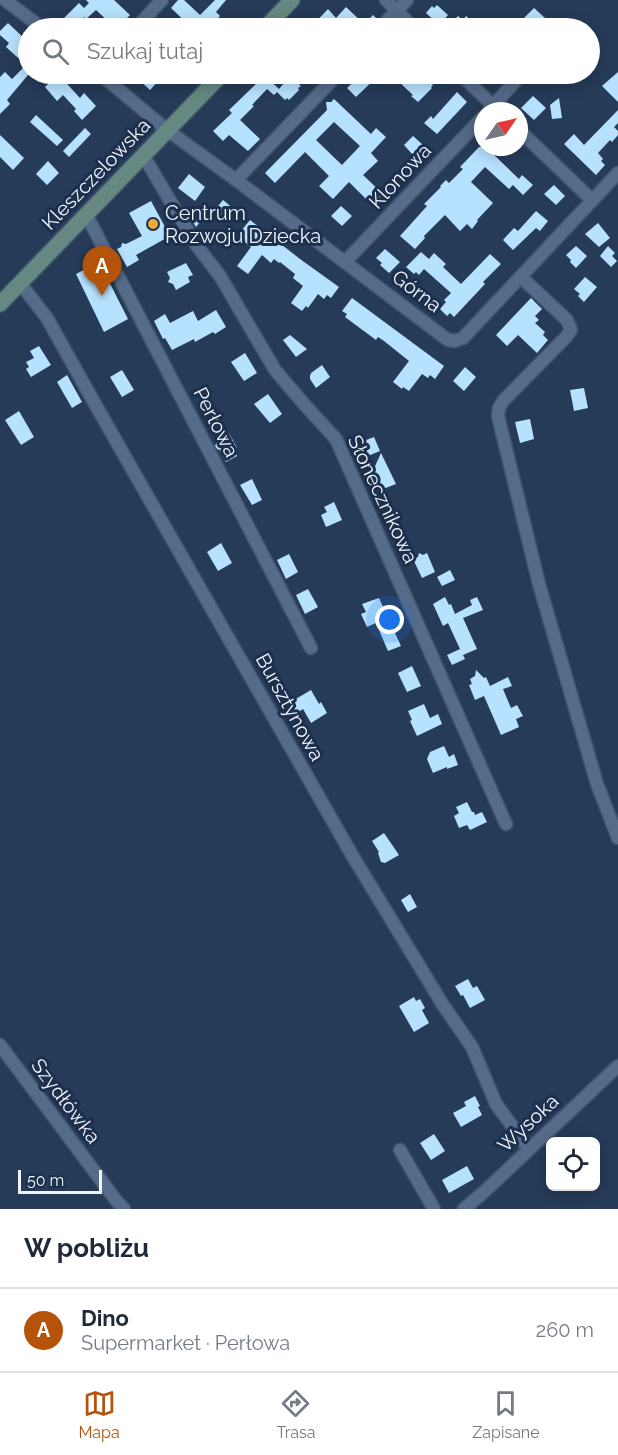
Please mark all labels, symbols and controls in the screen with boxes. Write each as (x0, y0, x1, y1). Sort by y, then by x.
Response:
search box (18, 18, 600, 84)
icon: search (39, 35, 72, 68)
text: Szukaj tutaj (87, 38, 203, 64)
north arrow (474, 102, 528, 156)
street label: Kleszczelowska (37, 113, 155, 235)
street label: Klonowa (364, 138, 436, 214)
place label: Centrum Rozwoju Dziecka (165, 201, 321, 248)
marker: Centrum Rozwoju Dziecka (146, 217, 160, 231)
pin: A (82, 246, 122, 296)
street label: Górna (387, 265, 447, 317)
street label: Perłowa (188, 383, 244, 461)
street label: Słonecznikowa (343, 431, 423, 567)
your location (375, 605, 404, 634)
street label: Bursztynowa (251, 649, 329, 765)
street label: Szydłówka (26, 1054, 106, 1148)
street label: Wysoka (493, 1089, 563, 1157)
map controls (546, 1137, 600, 1191)
button: locate (546, 1137, 600, 1191)
scale bar (18, 1167, 102, 1194)
text: 50 m (27, 1171, 64, 1190)
text: W pobliżu (24, 1233, 149, 1263)
text: Dino (81, 1305, 129, 1331)
text: A (37, 1318, 50, 1342)
text: 260 m (536, 1318, 594, 1342)
text: Supermarket · Perłowa (81, 1331, 290, 1355)
tab: Mapa (78, 1387, 120, 1442)
tab: Trasa (276, 1387, 316, 1442)
tab: Zapisane (472, 1387, 540, 1442)

